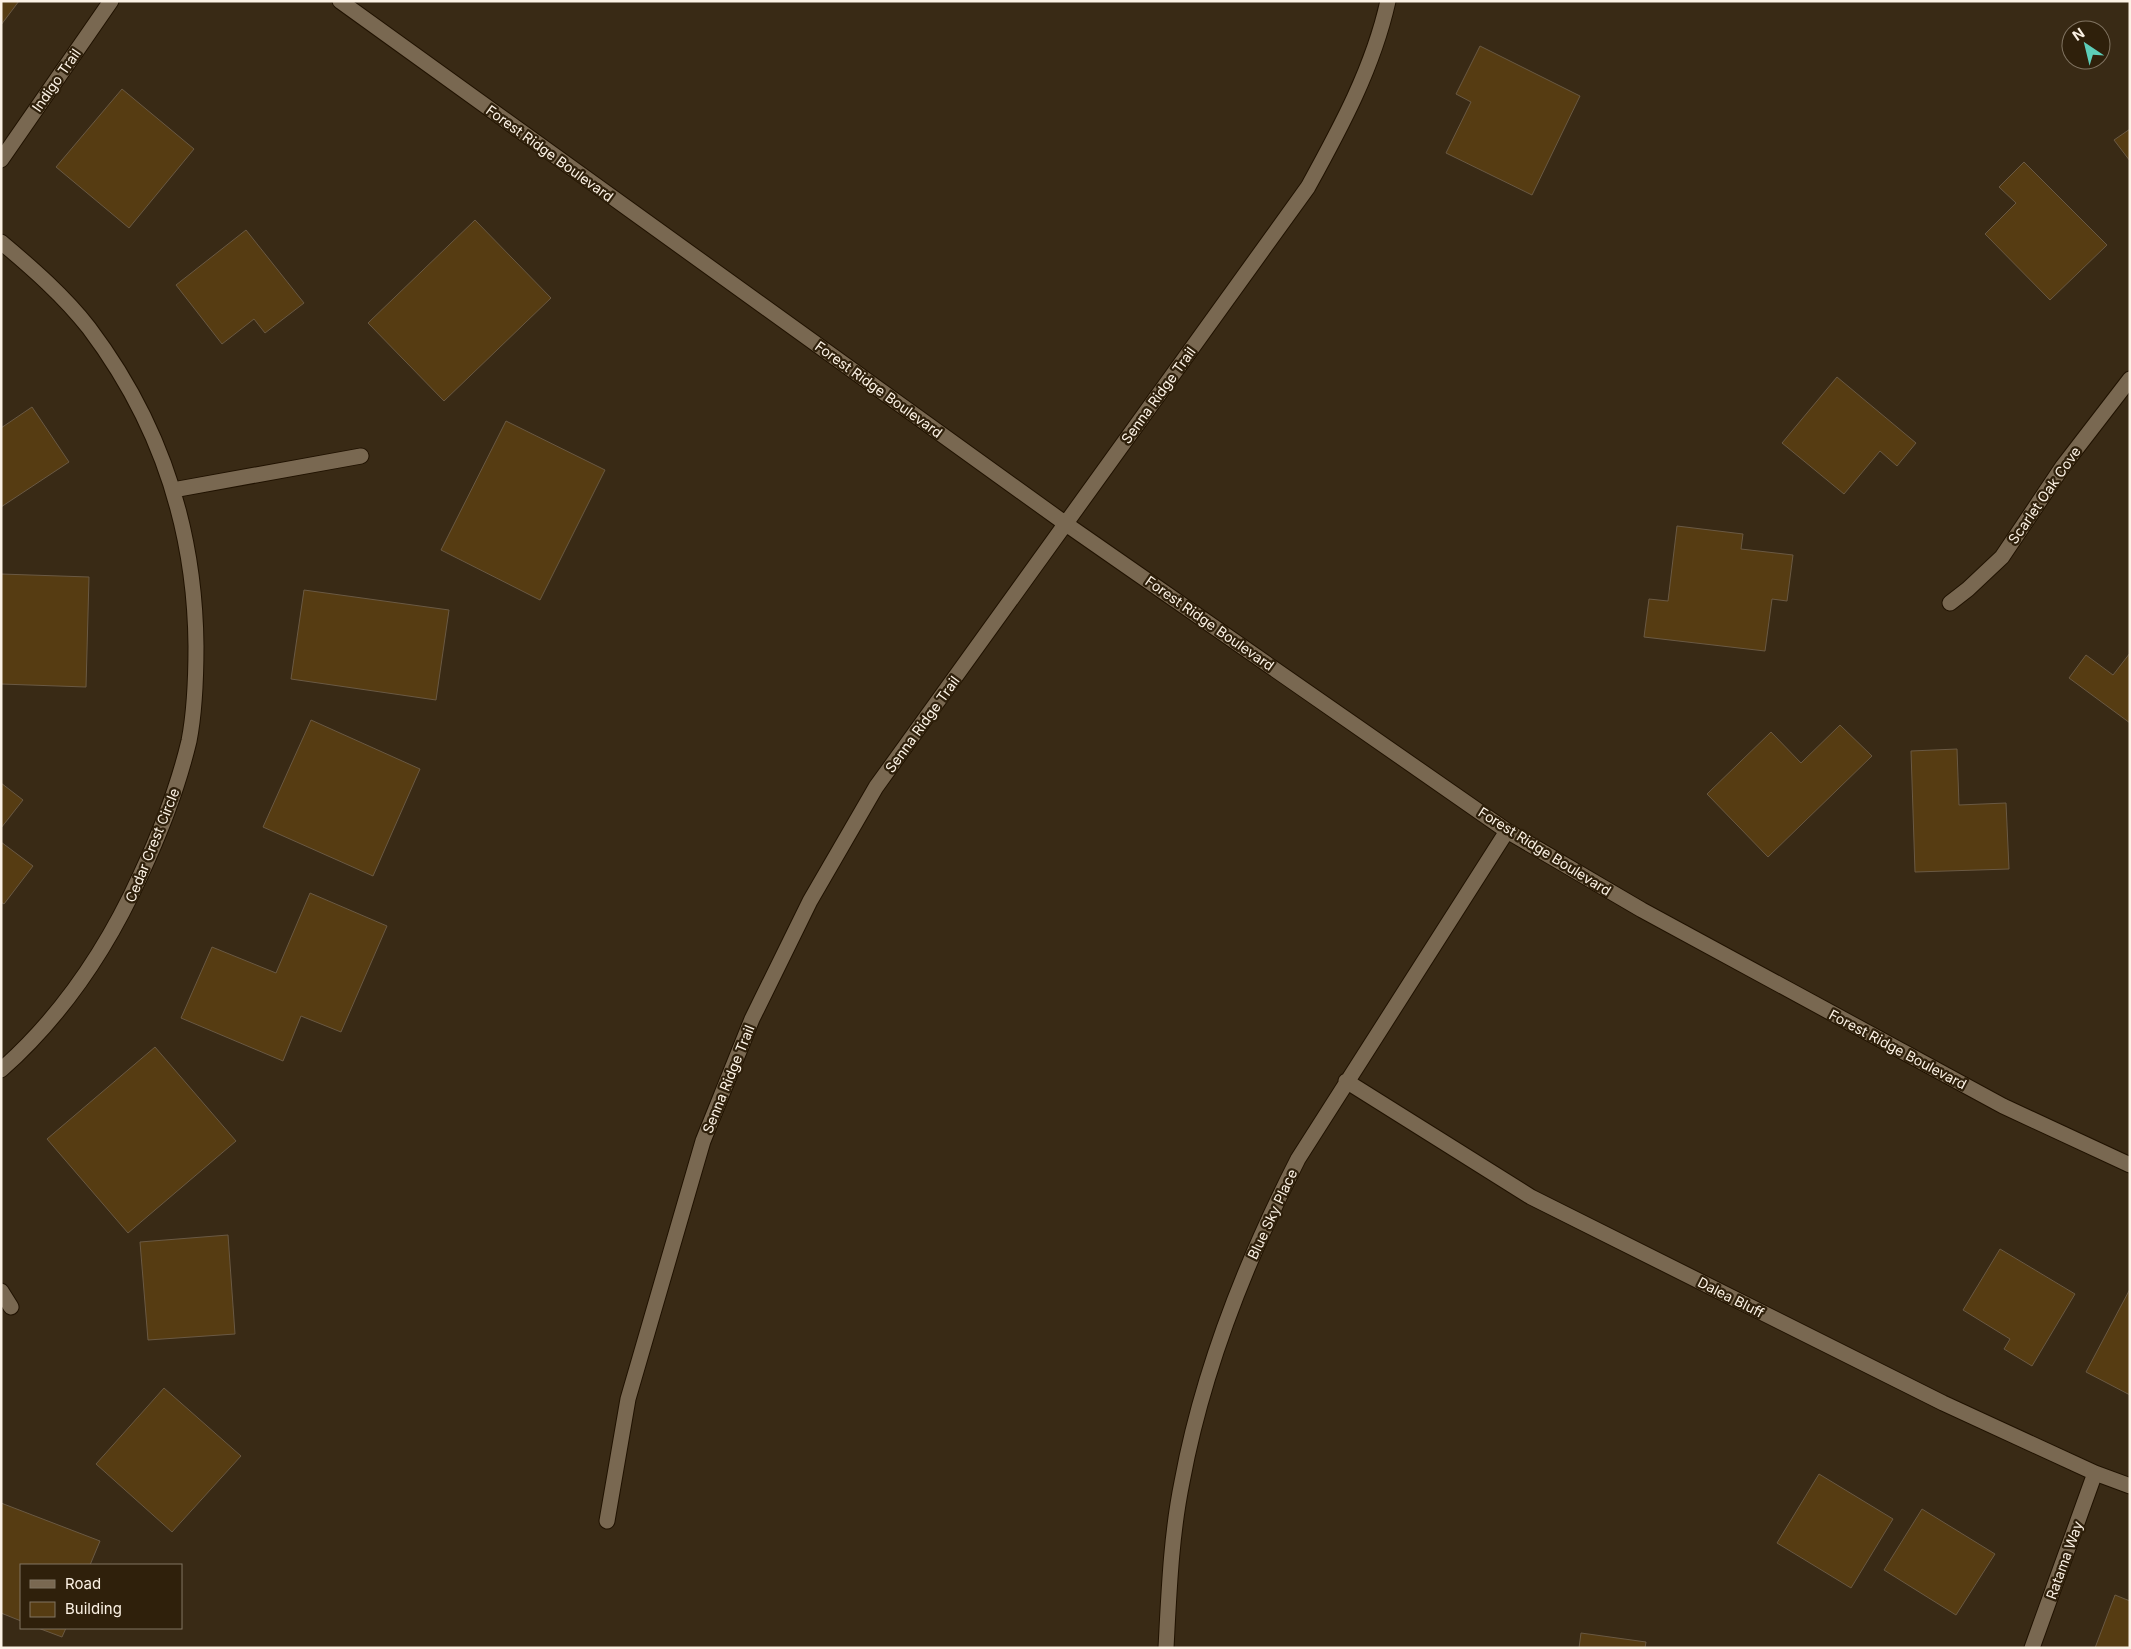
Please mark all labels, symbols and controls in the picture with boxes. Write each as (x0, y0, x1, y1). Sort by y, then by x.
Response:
north arrow (2061, 20, 2111, 70)
text: N (2069, 24, 2088, 44)
street label: Indigo Trail (28, 45, 84, 115)
street label: Forest Ridge Boulevard (483, 101, 617, 205)
street label: Forest Ridge Boulevard (812, 337, 946, 441)
street label: Senna Ridge Trail (1117, 343, 1199, 447)
street label: Scarlet Oak Cove (2004, 443, 2084, 547)
street label: Forest Ridge Boulevard (1142, 572, 1278, 674)
street label: Senna Ridge Trail (881, 672, 963, 776)
street label: Cedar Crest Circle (121, 785, 183, 905)
street label: Forest Ridge Boulevard (1476, 803, 1614, 899)
street label: Forest Ridge Boulevard (1826, 1006, 1970, 1092)
street label: Senna Ridge Trail (699, 1022, 757, 1136)
street label: Blue Sky Place (1244, 1166, 1300, 1262)
street label: Dalea Bluff (1695, 1273, 1767, 1321)
street label: Ratama Way (2042, 1518, 2086, 1601)
legend (20, 1564, 182, 1629)
text: Road (65, 1574, 101, 1593)
text: Building (65, 1599, 122, 1618)

